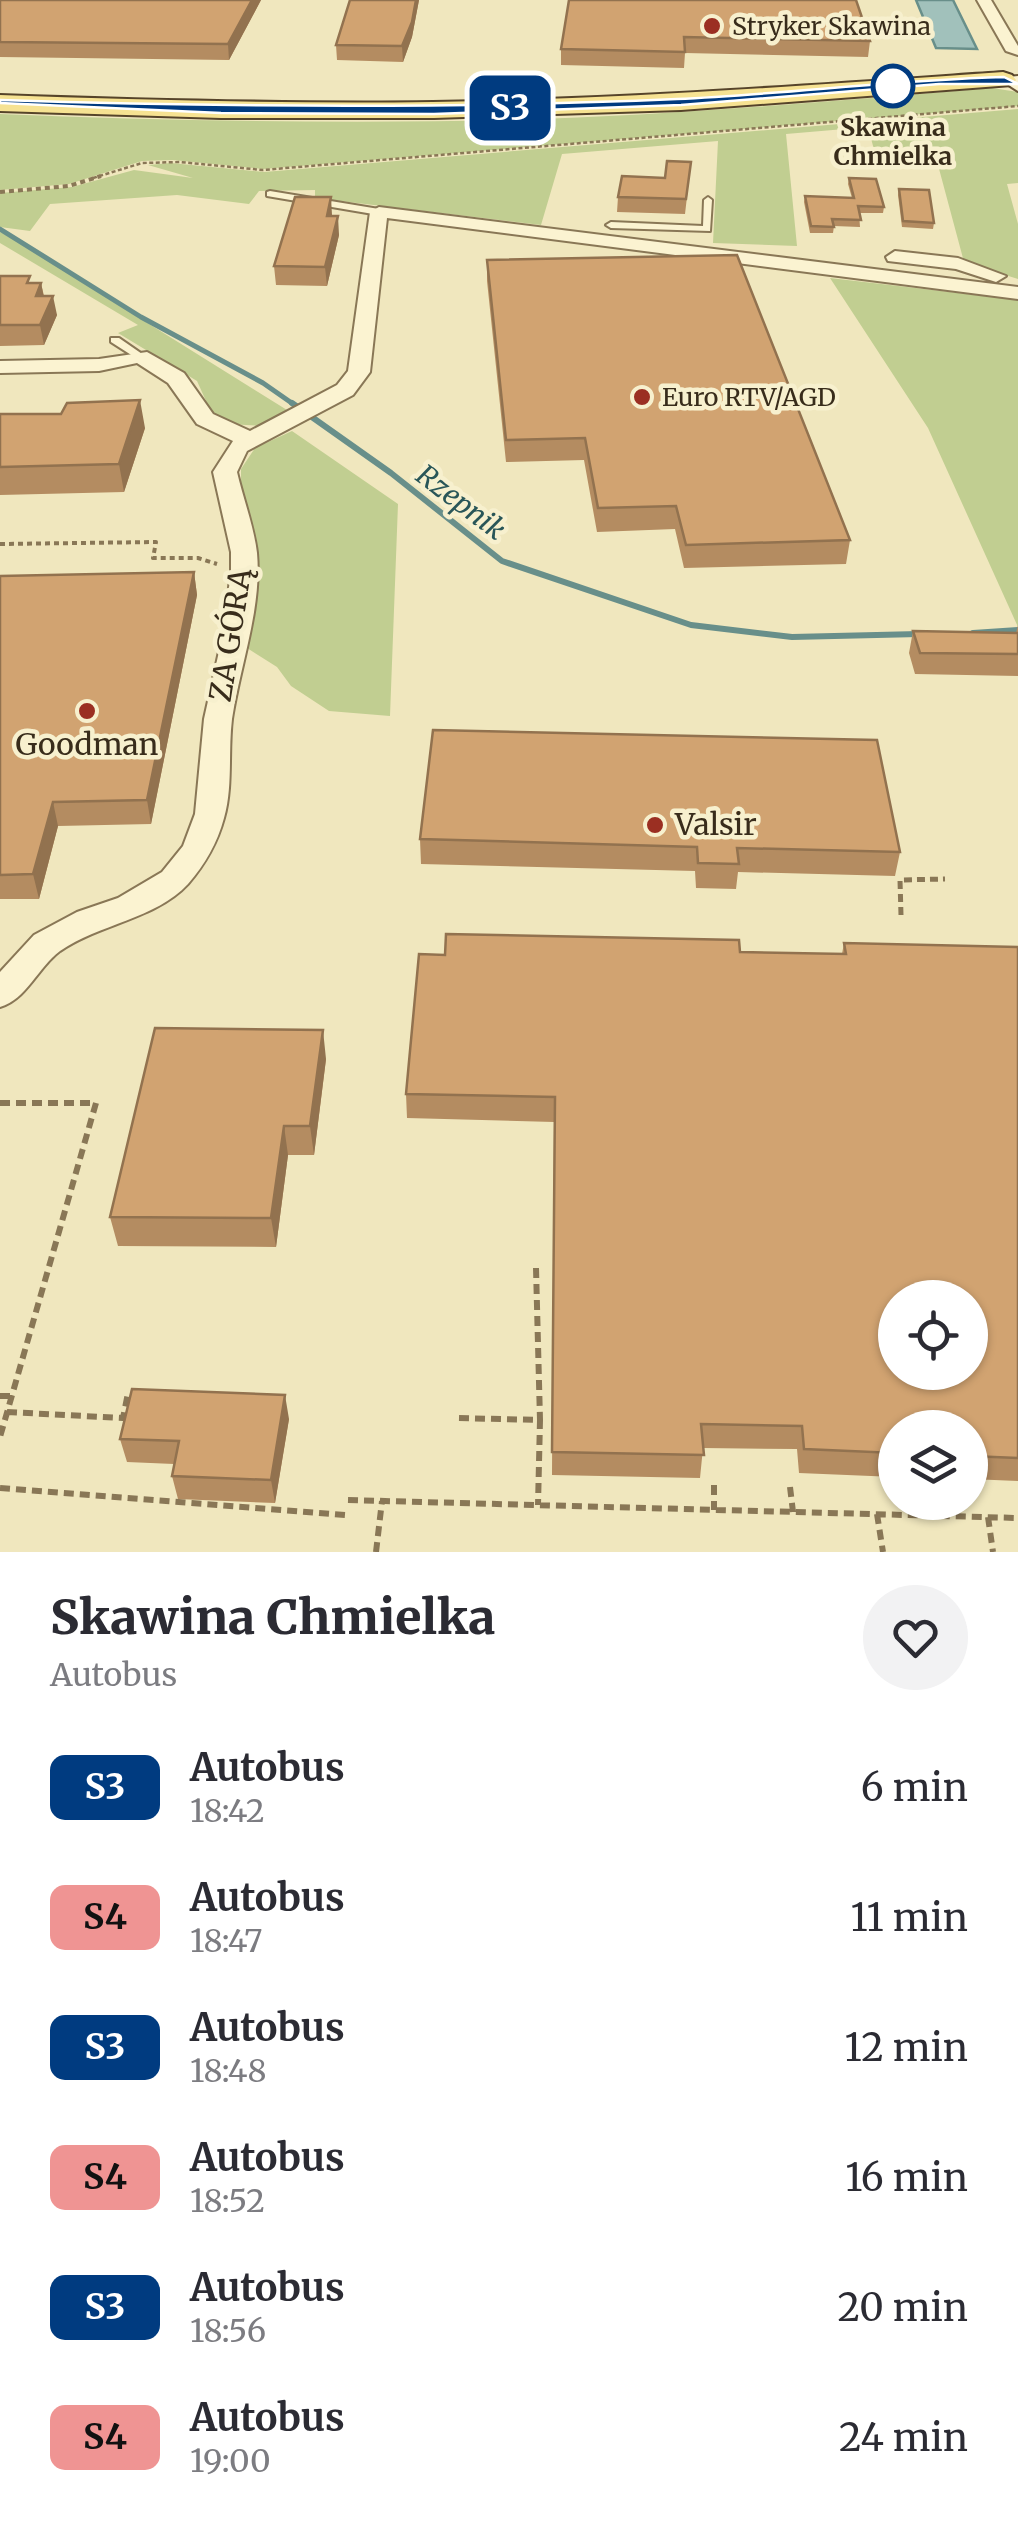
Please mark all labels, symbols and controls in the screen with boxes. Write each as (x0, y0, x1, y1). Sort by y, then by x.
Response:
place label: Stryker Skawina (732, 10, 931, 42)
marker: Stryker Skawina (701, 15, 723, 37)
marker: Skawina Chmielka (872, 65, 914, 107)
line badge: S3 (465, 76, 555, 140)
text: S3 (490, 86, 530, 130)
place label: Skawina Chmielka (834, 111, 952, 172)
place label: Euro RTV/AGD (662, 381, 836, 413)
marker: Euro RTV/AGD (631, 386, 653, 408)
water label: Rzepnik (409, 457, 513, 547)
street label: ZA GÓRĄ (201, 565, 259, 704)
marker: Goodman (76, 700, 98, 722)
place label: Goodman (16, 725, 159, 763)
place label: Valsir (674, 805, 757, 843)
marker: Valsir (644, 814, 666, 836)
map controls (878, 1280, 988, 1520)
button: locate (878, 1280, 988, 1390)
button: layers (878, 1410, 988, 1520)
button: heart (863, 1585, 968, 1690)
text: Skawina Chmielka (50, 1587, 496, 1647)
text: Autobus (50, 1655, 177, 1695)
text: Autobus (190, 1744, 345, 1791)
text: 6 min (861, 1764, 968, 1811)
text: S3 (85, 1765, 125, 1809)
text: 18:42 (190, 1791, 265, 1831)
text: Autobus (190, 1874, 345, 1921)
text: 11 min (851, 1894, 968, 1941)
text: S4 (83, 1895, 127, 1939)
text: 18:47 (190, 1921, 263, 1961)
text: Autobus (190, 2004, 345, 2051)
text: 12 min (845, 2024, 968, 2071)
text: S3 (85, 2025, 125, 2069)
text: 18:48 (190, 2051, 266, 2091)
text: Autobus (190, 2134, 345, 2181)
text: 16 min (845, 2154, 968, 2201)
text: S4 (83, 2155, 127, 2199)
text: 18:52 (190, 2181, 265, 2221)
text: Autobus (190, 2264, 345, 2311)
text: 20 min (838, 2284, 968, 2331)
text: S3 (85, 2285, 125, 2329)
text: 18:56 (190, 2311, 266, 2351)
text: Autobus (190, 2394, 345, 2441)
text: 24 min (839, 2414, 968, 2461)
text: S4 (83, 2415, 127, 2459)
text: 19:00 (190, 2441, 271, 2481)

